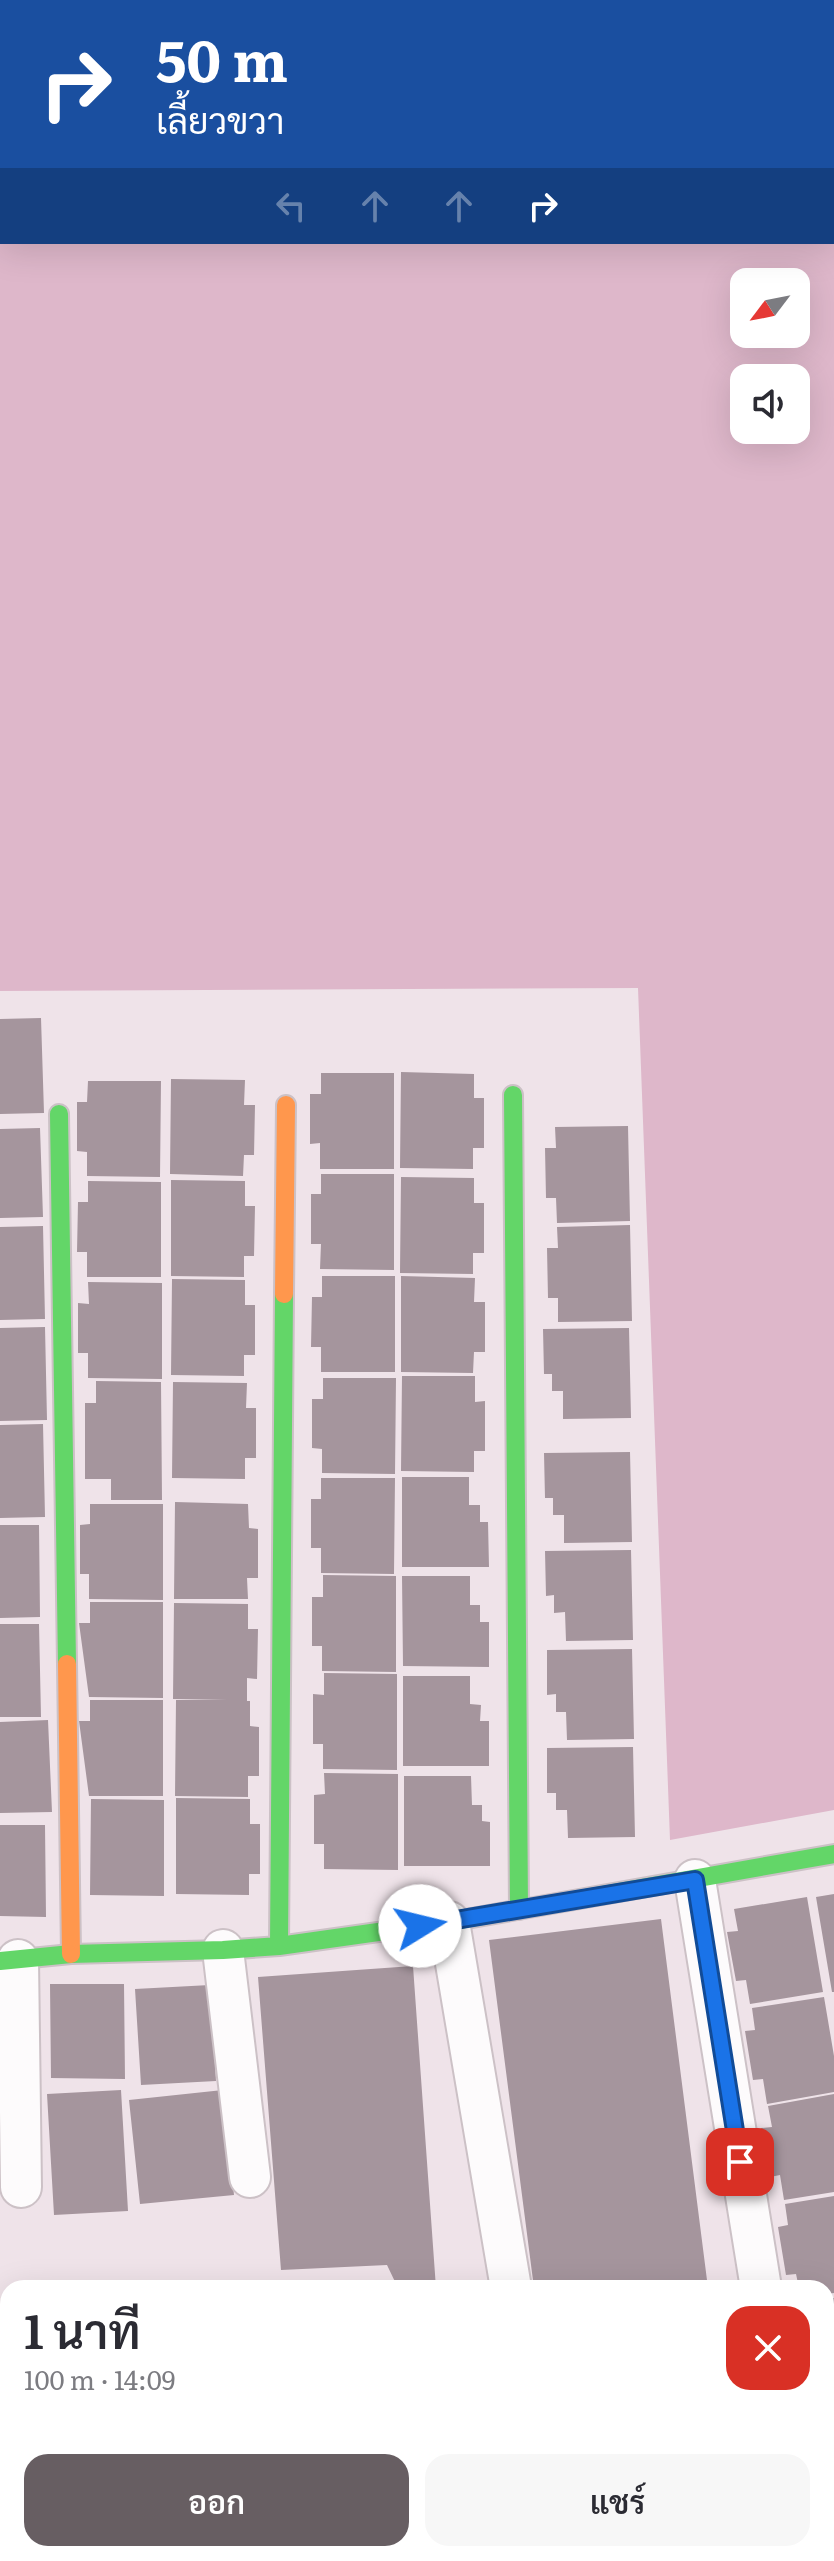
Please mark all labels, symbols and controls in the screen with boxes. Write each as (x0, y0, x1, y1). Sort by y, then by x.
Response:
text: 50 m (156, 16, 288, 99)
icon: right (24, 32, 128, 136)
text: เลี้ยวขวา (156, 92, 284, 145)
icon: left (269, 184, 313, 228)
icon: ahead (353, 184, 397, 228)
icon: ahead (437, 184, 481, 228)
icon: right (521, 184, 565, 228)
north arrow (730, 268, 810, 348)
map controls (730, 268, 810, 444)
button: sound (730, 364, 810, 444)
position arrow (378, 1884, 462, 1968)
pin (706, 2128, 774, 2196)
icon: arrive (718, 2140, 762, 2184)
text: 1 นาที (24, 2293, 141, 2364)
button: close (726, 2306, 810, 2390)
text: 100 m · 14:09 (24, 2359, 175, 2398)
button: ออก (24, 2454, 409, 2546)
button: แชร์ (425, 2454, 810, 2546)

